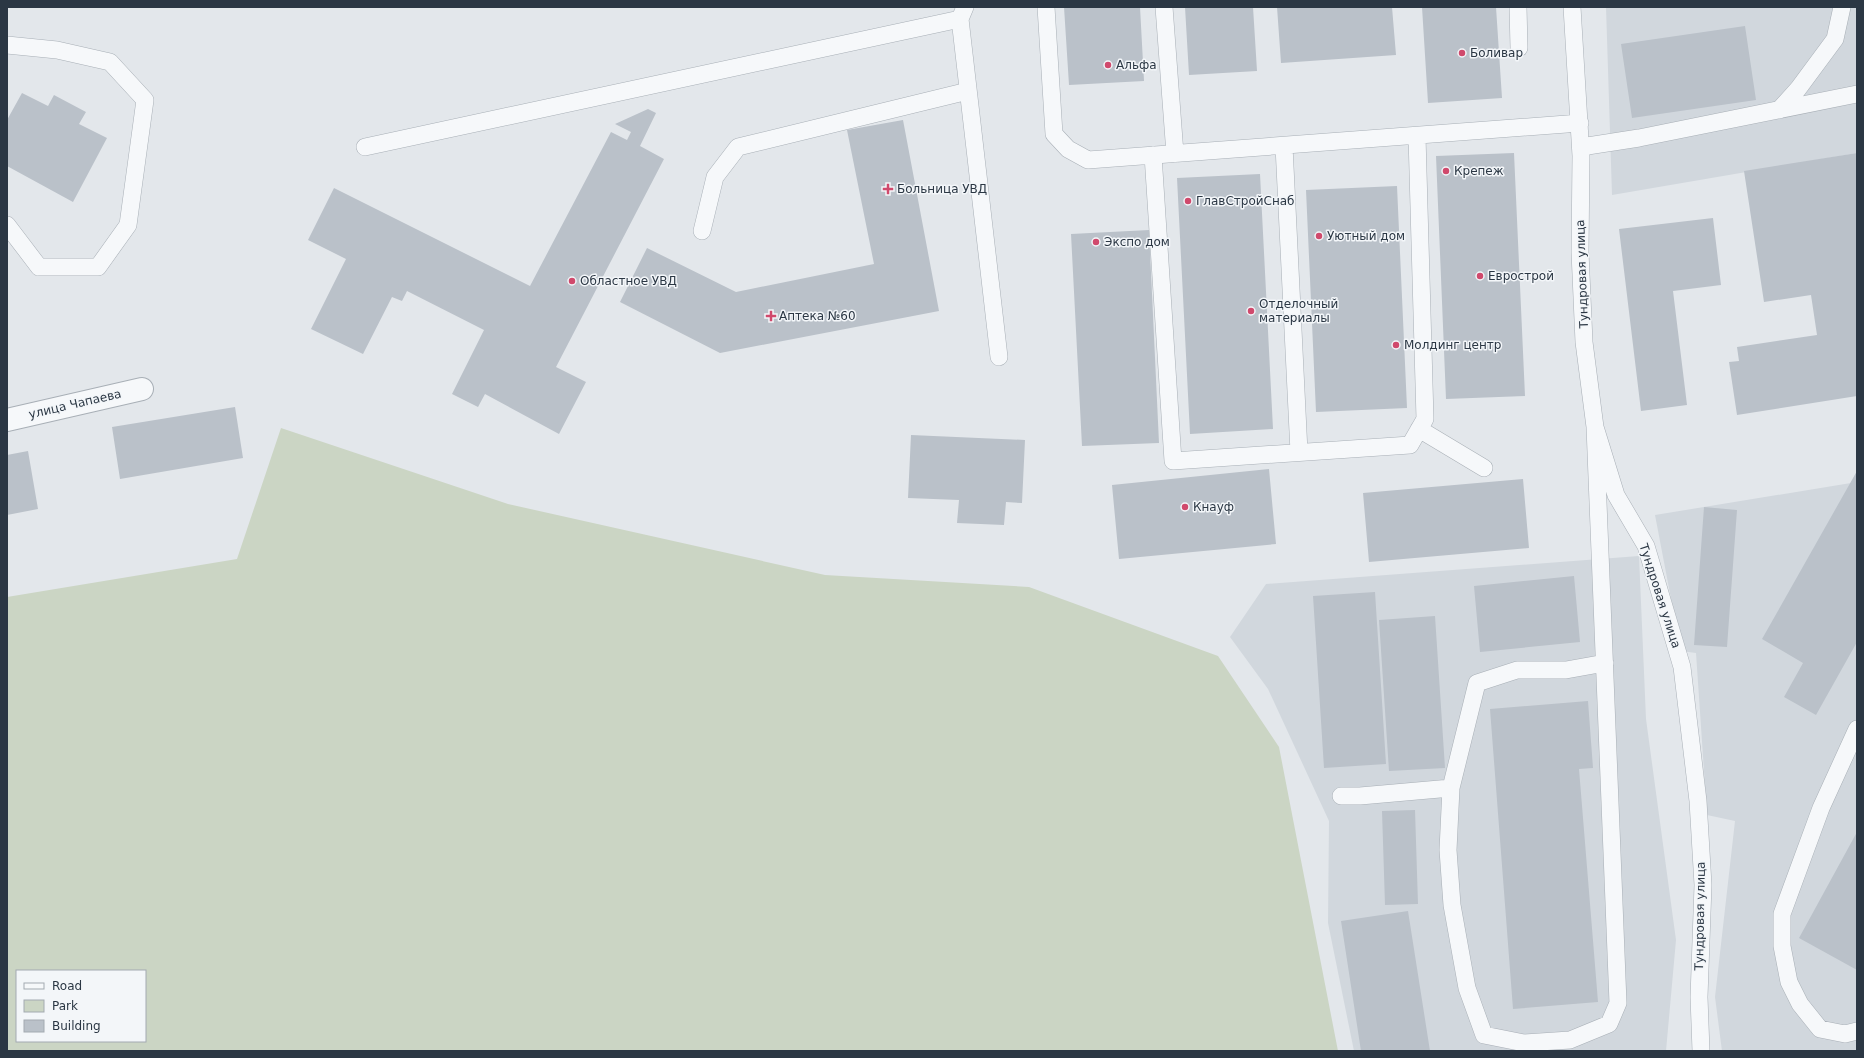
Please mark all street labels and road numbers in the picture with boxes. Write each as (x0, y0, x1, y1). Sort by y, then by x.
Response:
street label: Тундровая улица (1573, 219, 1591, 330)
street label: улица Чапаева (27, 387, 123, 421)
street label: Тундровая улица (1636, 541, 1684, 650)
street label: Тундровая улица (1692, 861, 1708, 972)

